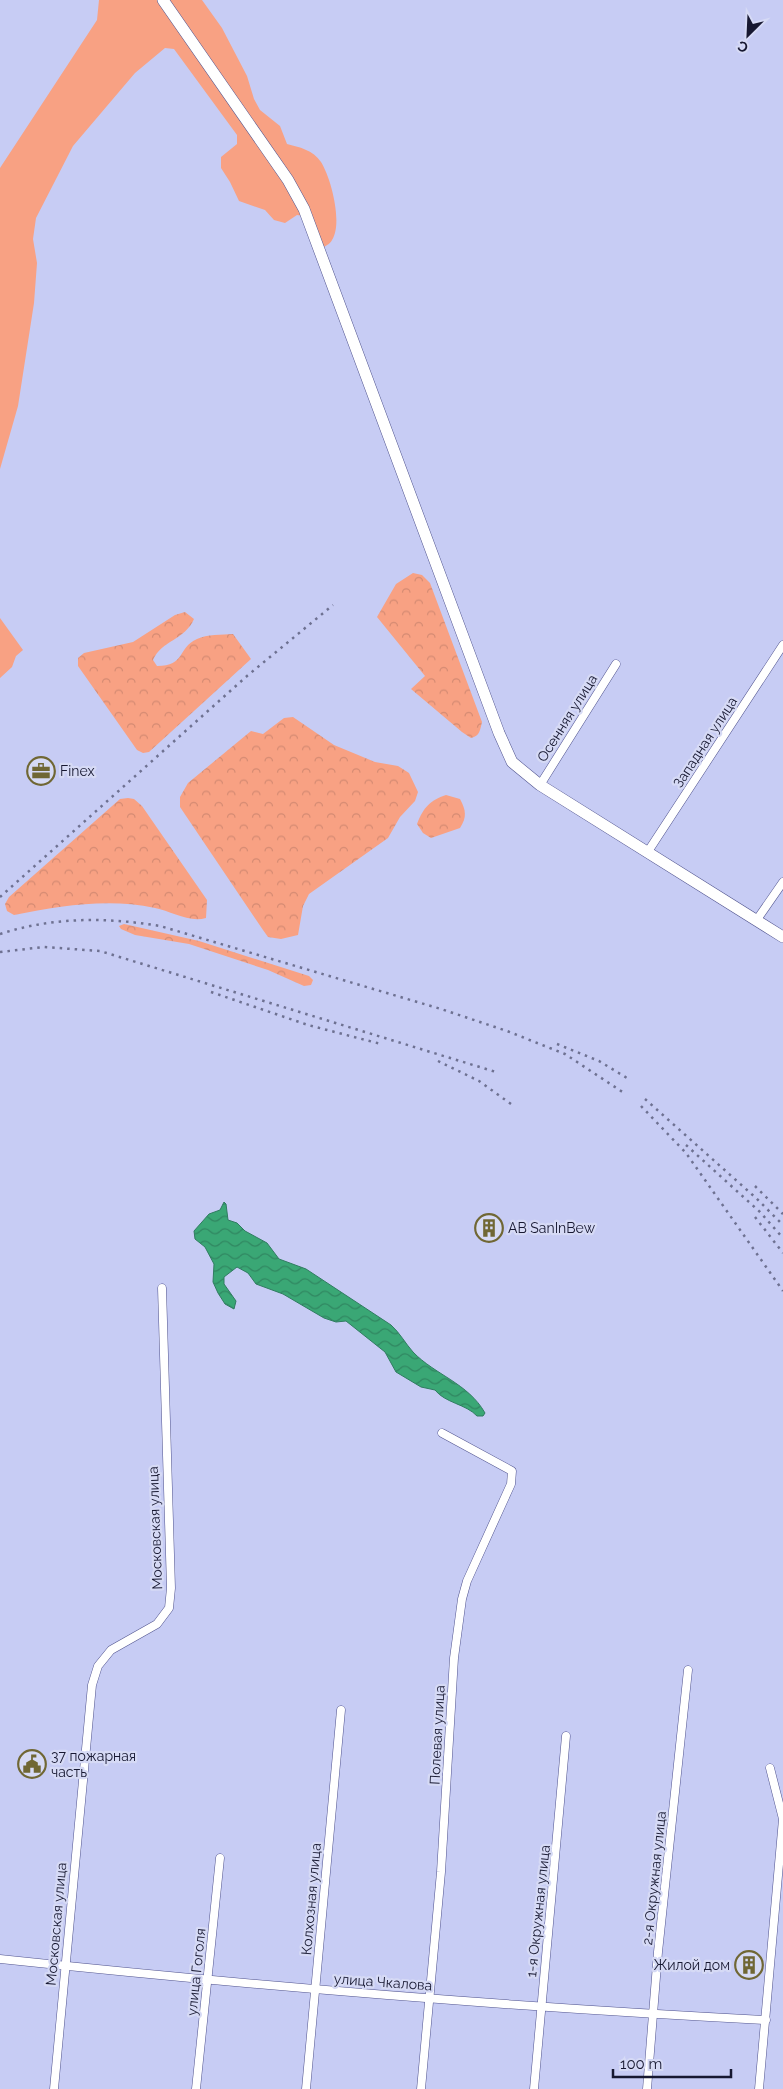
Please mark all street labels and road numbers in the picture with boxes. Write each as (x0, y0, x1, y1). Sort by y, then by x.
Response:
street label: Осенняя улица (534, 671, 600, 765)
street label: Западная улица (670, 694, 740, 790)
street label: Московская улица (145, 1466, 165, 1590)
street label: Полевая улица (426, 1685, 448, 1785)
street label: 2-я Окружная улица (639, 1810, 669, 1946)
street label: Колхозная улица (298, 1842, 324, 1956)
street label: 1-я Окружная улица (523, 1844, 553, 1978)
street label: Московская улица (43, 1862, 69, 1986)
street label: улица Гоголя (183, 1927, 209, 2017)
street label: улица Чкалова (333, 1971, 433, 1993)

